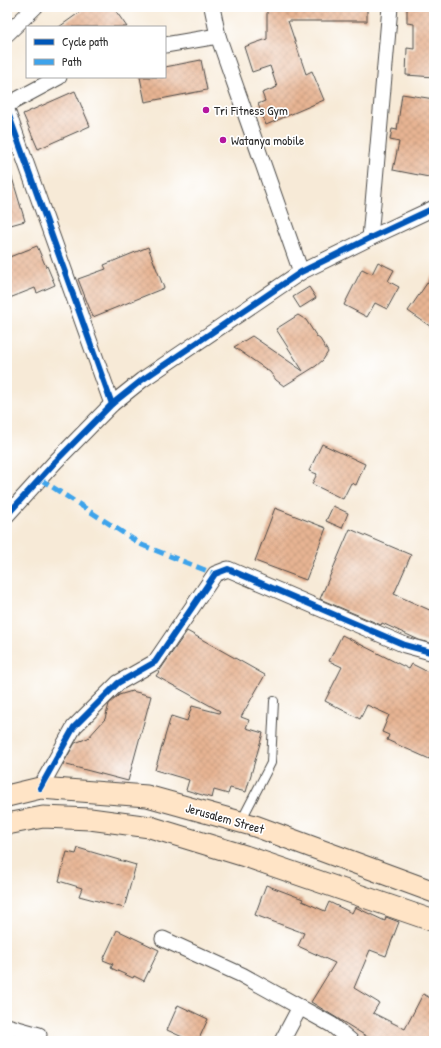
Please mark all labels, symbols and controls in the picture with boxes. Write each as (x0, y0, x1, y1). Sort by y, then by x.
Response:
legend (26, 26, 166, 78)
text: Cycle path (62, 33, 108, 50)
text: Path (62, 53, 82, 70)
place label: Tri Fitness Gym (214, 101, 288, 119)
marker: Tri Fitness Gym (201, 105, 211, 115)
place label: Watanya mobile (231, 131, 304, 149)
marker: Watanya mobile (218, 135, 228, 145)
street label: Jerusalem Street (184, 798, 267, 838)

